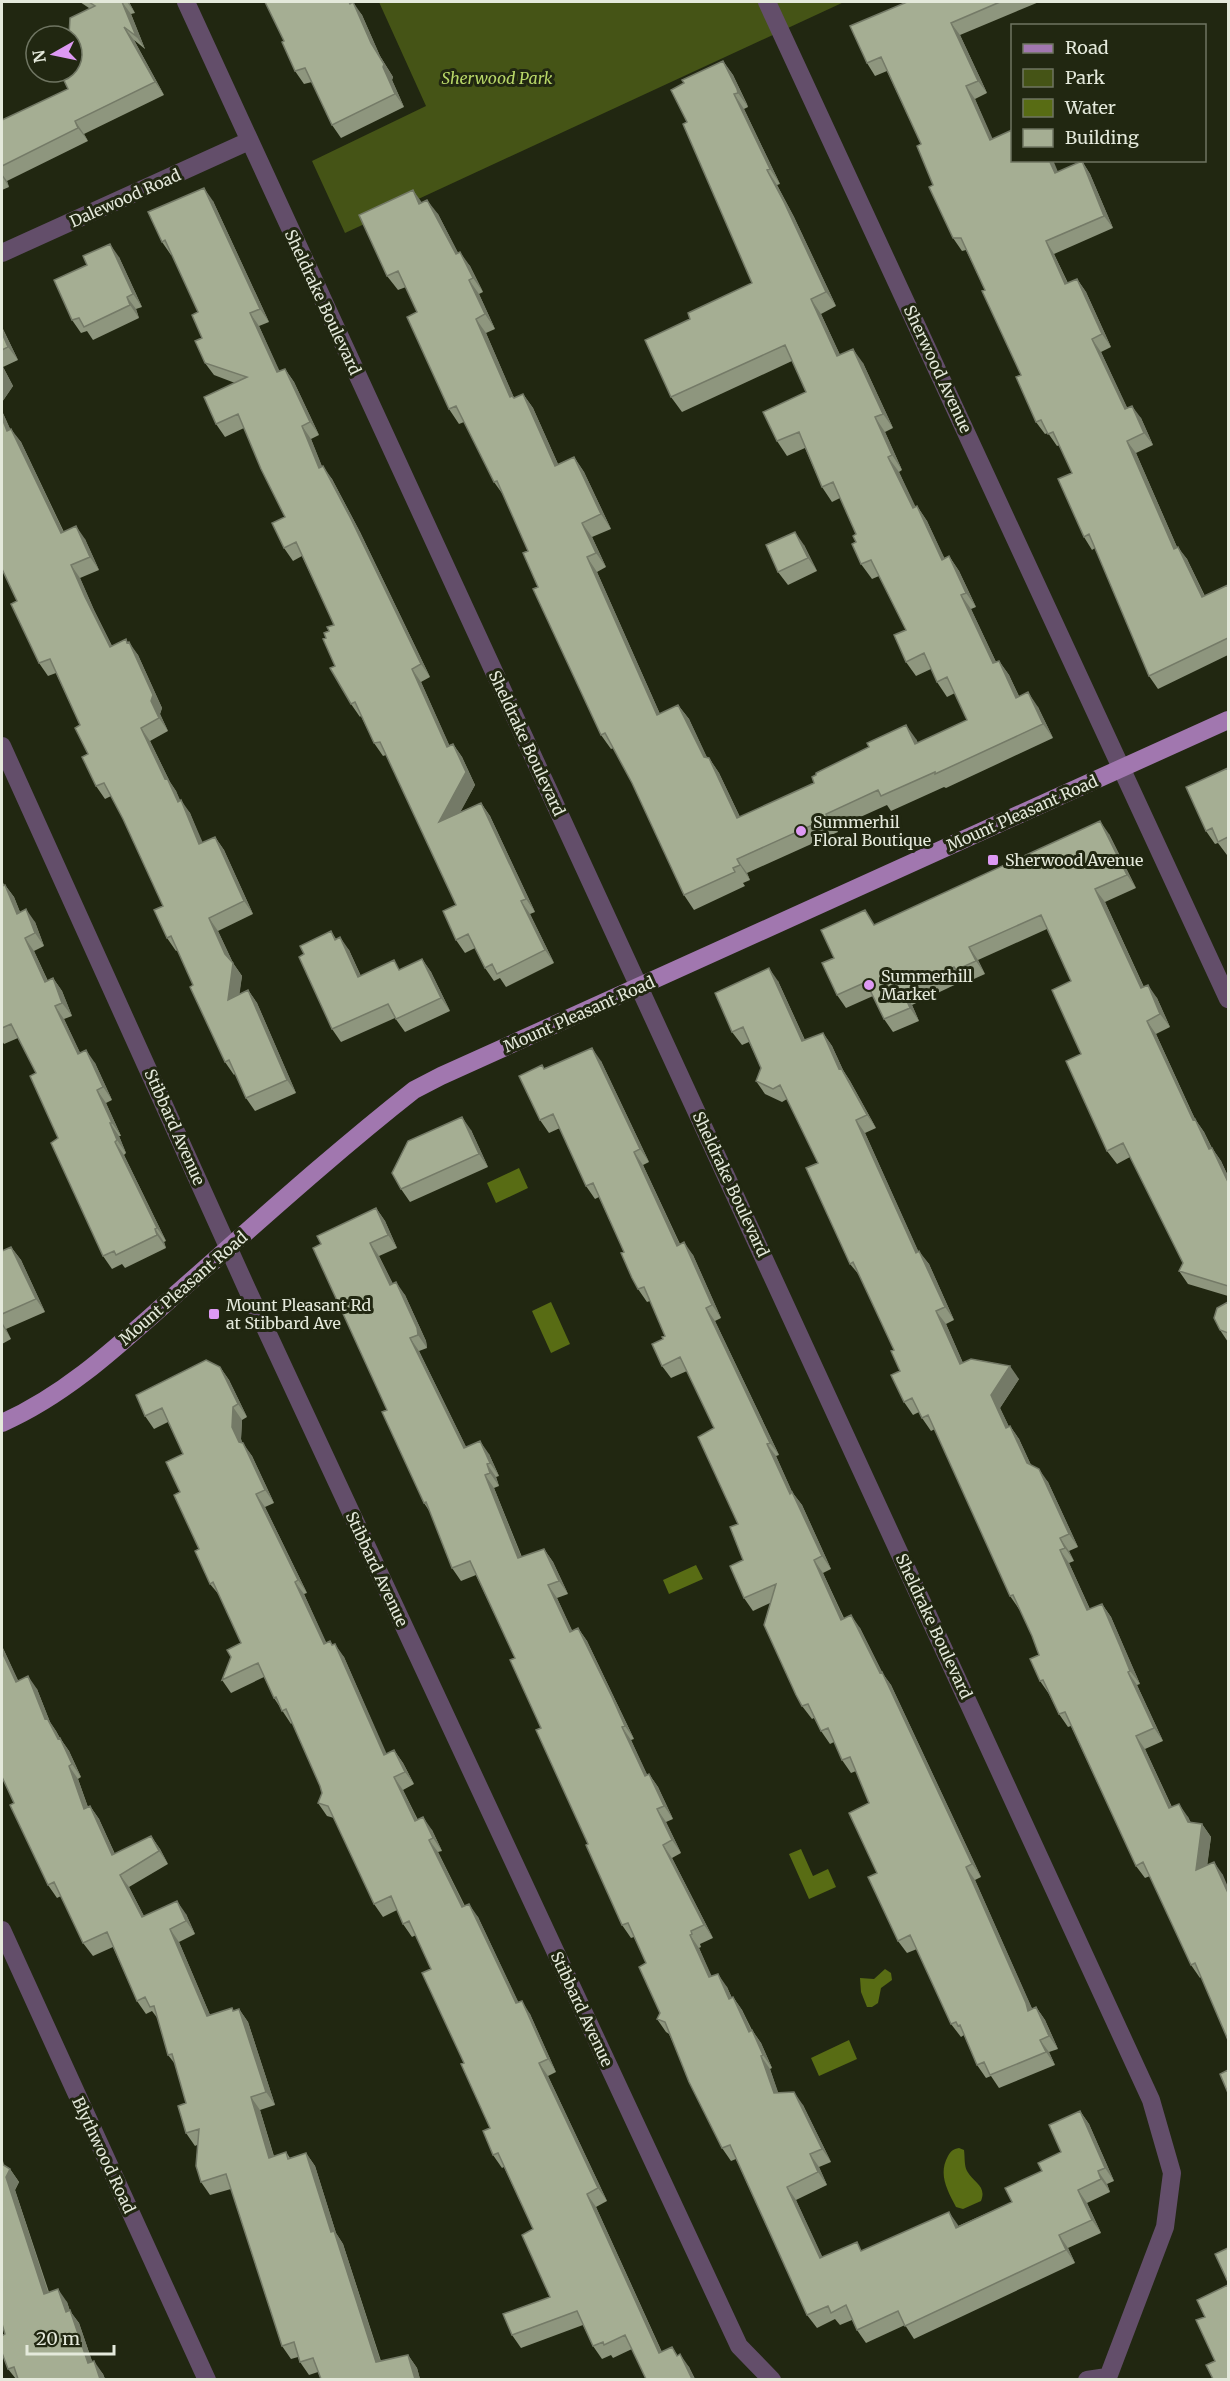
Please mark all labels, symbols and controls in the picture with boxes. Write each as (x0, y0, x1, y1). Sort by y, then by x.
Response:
north arrow (24, 24, 84, 84)
legend (1011, 24, 1206, 162)
text: Road (1065, 36, 1109, 59)
text: N (28, 48, 50, 64)
text: Park (1065, 66, 1106, 89)
park label: Sherwood Park (441, 68, 553, 88)
text: Water (1064, 96, 1116, 119)
text: Building (1065, 126, 1139, 149)
street label: Dalewood Road (66, 164, 184, 231)
street label: Sheldrake Boulevard (281, 226, 366, 378)
street label: Sherwood Avenue (900, 302, 976, 436)
street label: Sheldrake Boulevard (485, 667, 570, 819)
street label: Mount Pleasant Road (943, 771, 1101, 855)
place label: Summerhil Floral Boutique (813, 812, 931, 850)
marker: Summerhil Floral Boutique (794, 824, 808, 838)
place label: Sherwood Avenue (1005, 850, 1143, 870)
marker: Sherwood Avenue (986, 853, 1000, 867)
place label: Summerhill Market (881, 966, 973, 1004)
street label: Mount Pleasant Road (500, 972, 658, 1056)
marker: Summerhill Market (862, 978, 876, 992)
street label: Stibbard Avenue (140, 1066, 210, 1188)
street label: Sheldrake Boulevard (689, 1108, 774, 1260)
street label: Mount Pleasant Road (115, 1227, 251, 1349)
place label: Mount Pleasant Rd at Stibbard Ave (226, 1295, 371, 1333)
marker: Mount Pleasant Rd at Stibbard Ave (207, 1307, 221, 1321)
street label: Stibbard Avenue (342, 1508, 412, 1630)
street label: Sheldrake Boulevard (892, 1550, 977, 1702)
street label: Stibbard Avenue (547, 1948, 617, 2070)
street label: Blythwood Road (68, 2094, 140, 2217)
scale bar (27, 2318, 114, 2356)
text: 20 m (36, 2327, 80, 2350)

